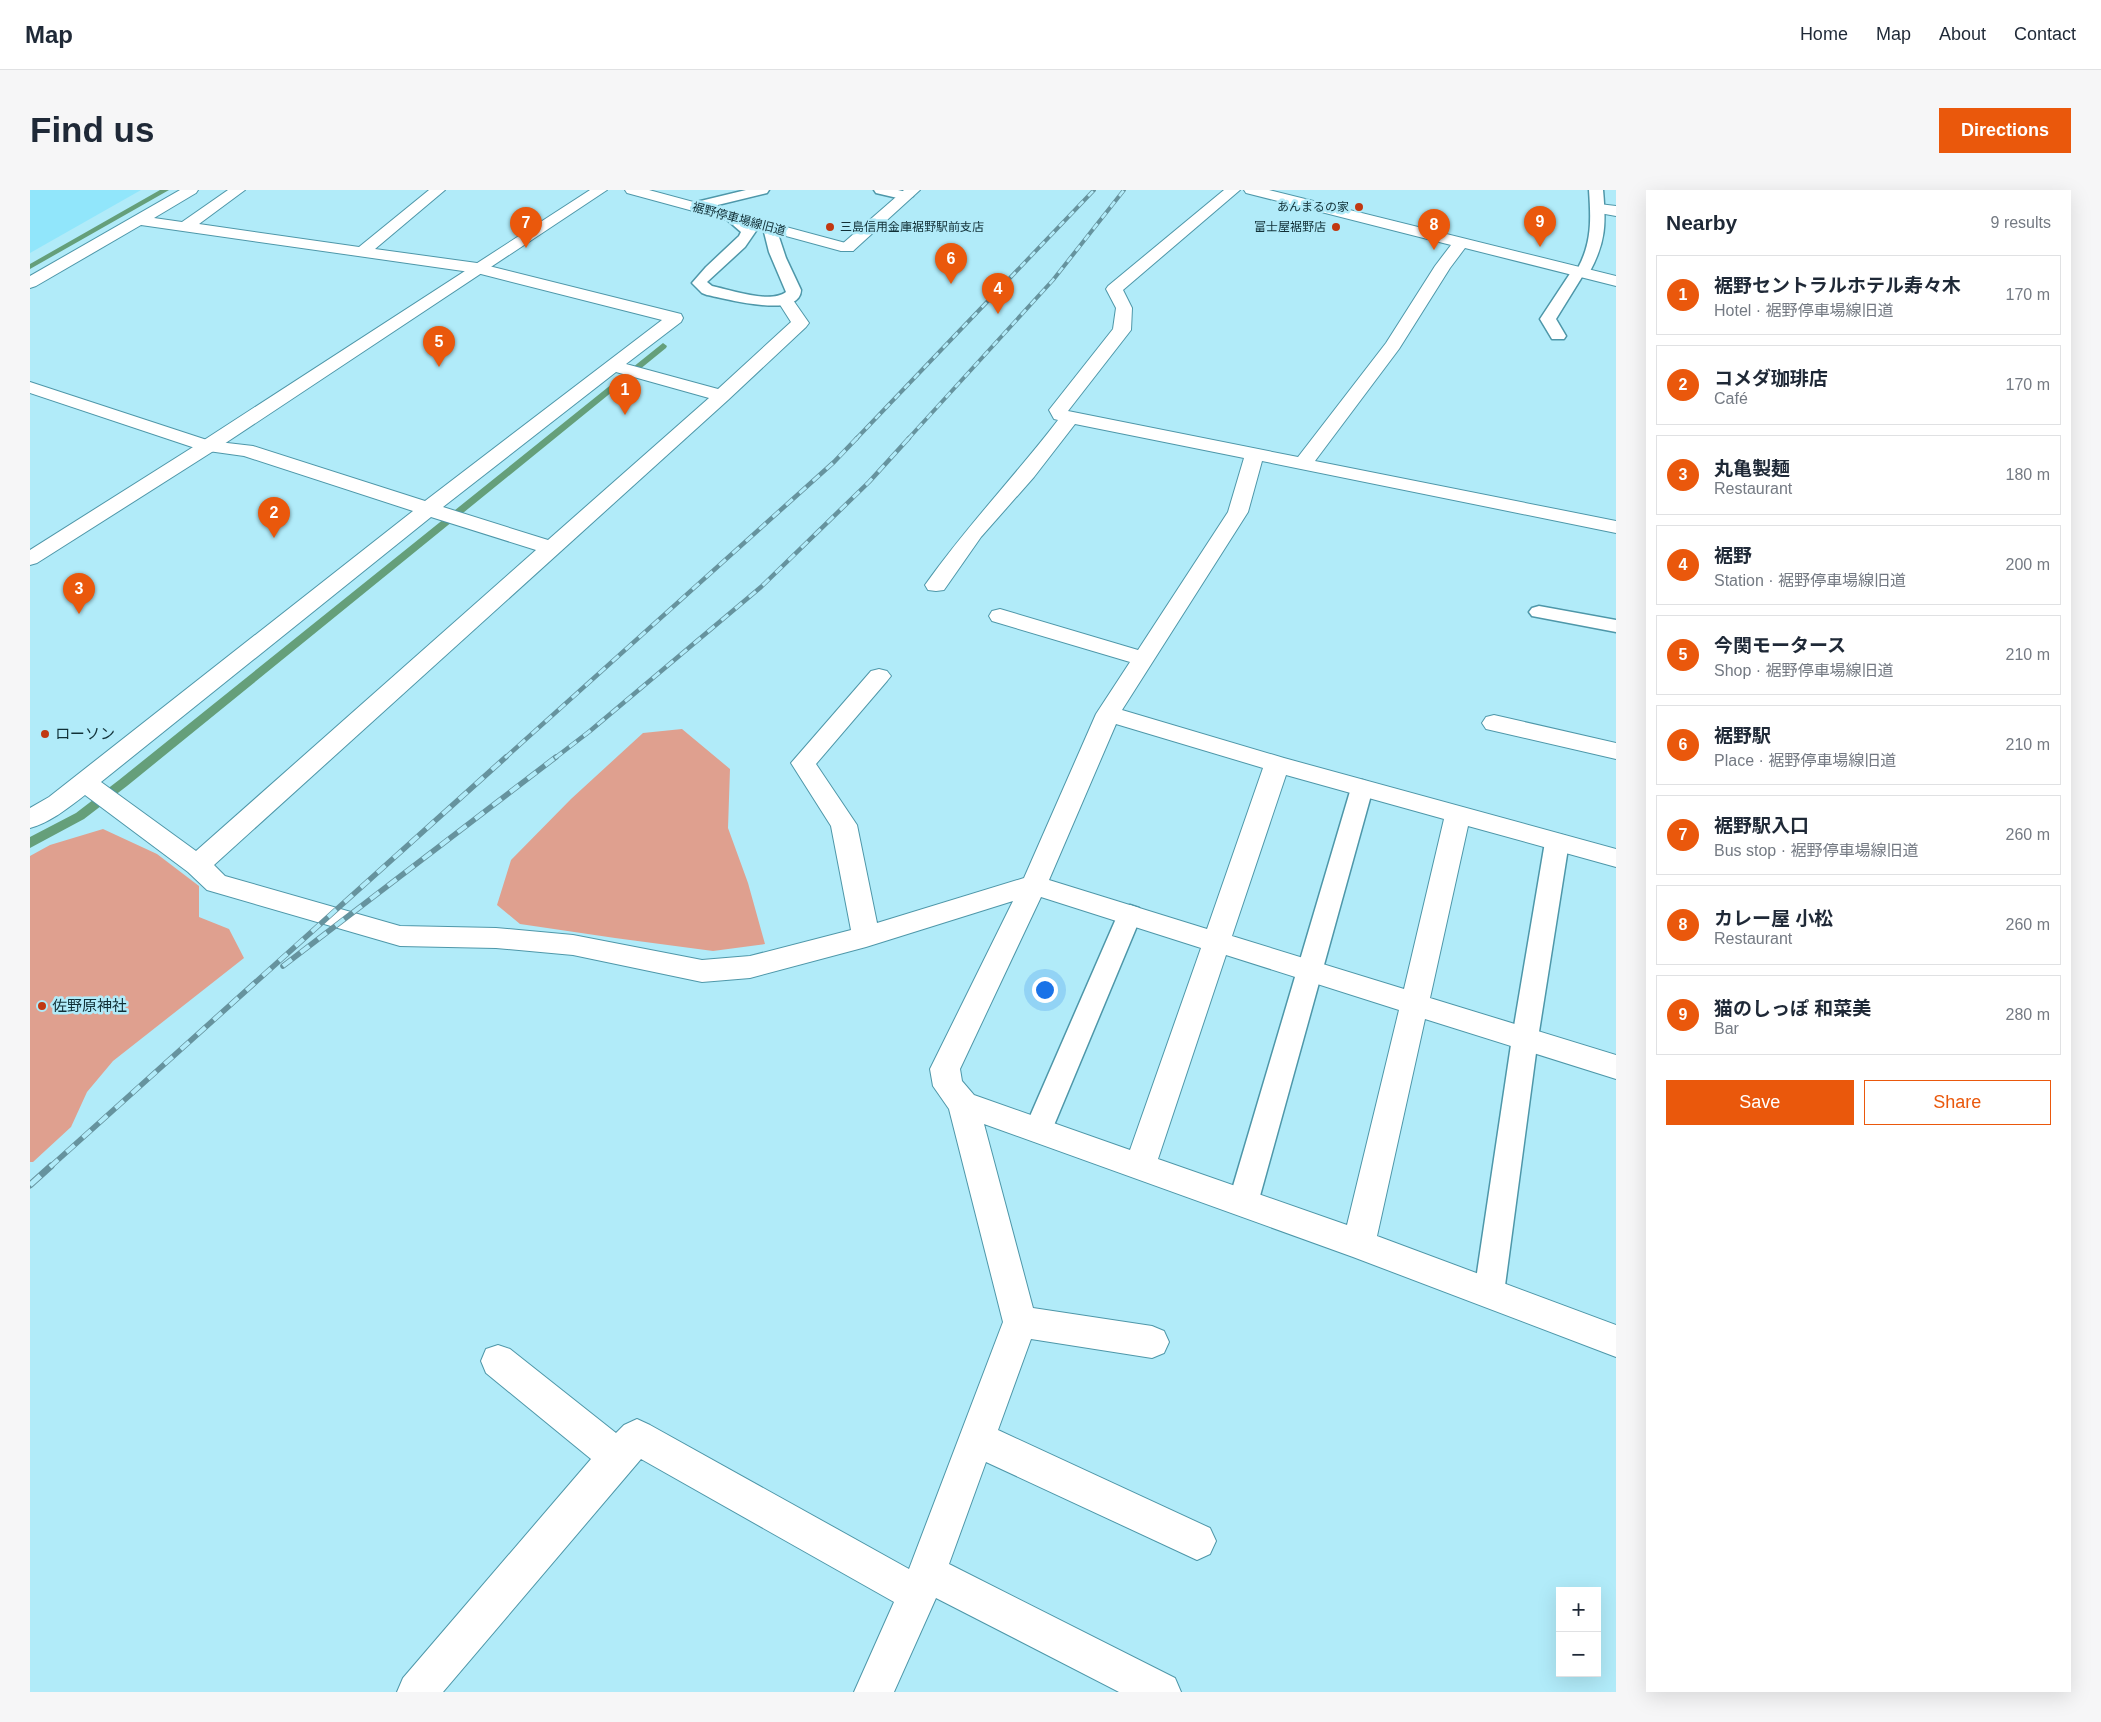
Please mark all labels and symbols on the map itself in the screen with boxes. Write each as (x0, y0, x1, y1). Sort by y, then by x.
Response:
street label: 裾野停車場線旧道 (691, 200, 787, 238)
place label: あんまるの家 (1277, 200, 1349, 214)
marker: あんまるの家 (1353, 201, 1365, 213)
pin: 9 (1524, 206, 1556, 247)
pin: 7 (510, 207, 542, 248)
pin: 8 (1418, 209, 1450, 250)
place label: 三島信用金庫裾野駅前支店 (840, 220, 984, 234)
place label: 富士屋裾野店 (1254, 220, 1326, 234)
marker: 三島信用金庫裾野駅前支店 (824, 221, 836, 233)
marker: 富士屋裾野店 (1330, 221, 1342, 233)
pin: 6 (935, 243, 967, 284)
pin: 4 (982, 273, 1014, 314)
pin: 5 (423, 326, 455, 367)
pin: 1 (609, 374, 641, 415)
pin: 2 (258, 497, 290, 538)
pin: 3 (63, 573, 95, 614)
place label: ローソン (55, 725, 115, 742)
marker: ローソン (39, 728, 51, 740)
your location (1032, 977, 1058, 1003)
place label: 佐野原神社 (52, 997, 127, 1014)
marker: 佐野原神社 (36, 1000, 48, 1012)

